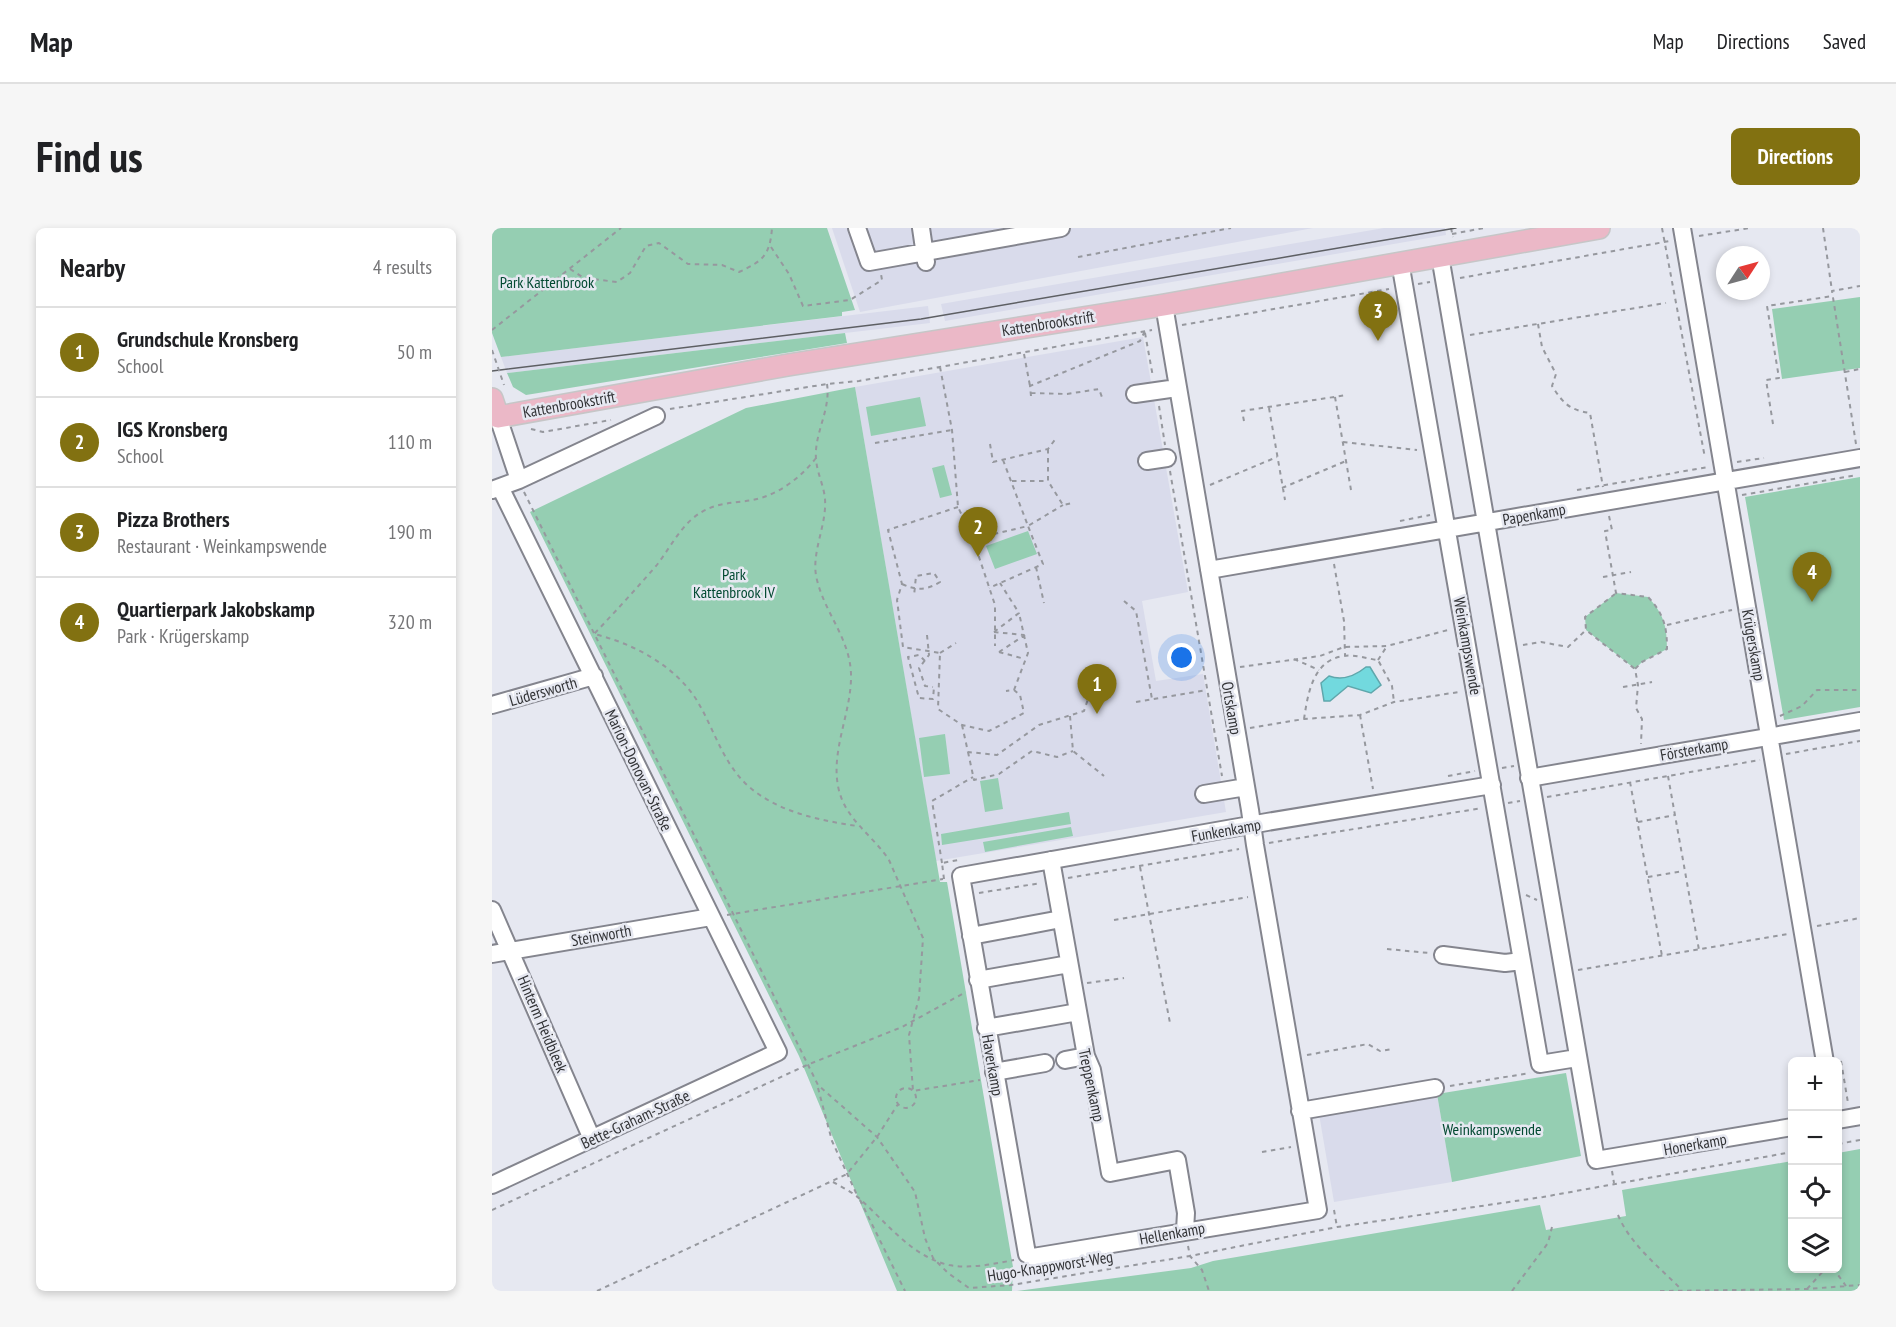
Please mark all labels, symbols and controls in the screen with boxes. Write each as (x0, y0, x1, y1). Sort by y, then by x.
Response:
text: Map (30, 23, 73, 60)
text: Map (1653, 28, 1684, 55)
text: Directions (1717, 28, 1790, 55)
text: Saved (1823, 28, 1866, 55)
button: Directions (1731, 128, 1860, 185)
text: Find us (36, 129, 143, 184)
north arrow (1716, 246, 1770, 300)
text: Nearby (60, 251, 125, 284)
text: 4 results (373, 254, 432, 280)
park label: Park Kattenbrook (500, 272, 595, 292)
pin: 3 (1358, 291, 1398, 341)
street label: Kattenbrookstrift (1000, 306, 1096, 340)
text: Grundschule Kronsberg (117, 325, 299, 353)
text: 1 (75, 339, 84, 365)
text: 50 m (397, 339, 432, 365)
text: School (117, 353, 163, 379)
street label: Kattenbrookstrift (521, 386, 617, 422)
text: IGS Kronsberg (117, 415, 228, 443)
text: 2 (75, 429, 84, 455)
text: 110 m (388, 429, 432, 455)
text: School (117, 443, 163, 469)
street label: Papenkamp (1501, 499, 1567, 529)
text: Pizza Brothers (117, 505, 230, 533)
pin: 2 (958, 508, 998, 557)
text: 3 (75, 519, 84, 545)
text: 190 m (388, 519, 432, 545)
text: Restaurant · Weinkampswende (117, 533, 327, 559)
pin: 4 (1792, 552, 1832, 602)
park label: Park Kattenbrook IV (693, 564, 775, 602)
text: Quartierpark Jakobskamp (117, 595, 315, 623)
street label: Weinkampswende (1450, 595, 1486, 697)
street label: Krügerskamp (1738, 608, 1770, 682)
text: 4 (75, 609, 84, 635)
text: 320 m (388, 609, 432, 635)
text: Park · Krügerskamp (117, 623, 249, 649)
your location (1167, 643, 1196, 672)
pin: 1 (1078, 664, 1116, 714)
street label: Lüdersworth (507, 672, 579, 710)
street label: Ortskamp (1218, 680, 1246, 736)
street label: Marion-Donovan-Straße (601, 706, 677, 834)
street label: Försterkamp (1659, 733, 1730, 765)
street label: Funkenkamp (1190, 814, 1262, 846)
street label: Steinworth (569, 920, 633, 950)
street label: Hinterm Heidbleek (514, 972, 573, 1076)
street label: Haverkamp (978, 1033, 1008, 1097)
street label: Treppenkamp (1074, 1047, 1110, 1123)
map controls (1788, 1057, 1842, 1273)
button: + (1788, 1057, 1842, 1111)
street label: Bette-Graham-Straße (577, 1085, 693, 1153)
button: − (1788, 1111, 1842, 1165)
park label: Weinkampswende (1442, 1119, 1542, 1139)
street label: Honerkamp (1662, 1129, 1728, 1159)
button: locate (1788, 1165, 1842, 1219)
street label: Hellenkamp (1138, 1217, 1206, 1249)
button: layers (1788, 1219, 1842, 1273)
street label: Hugo-Knappworst-Weg (986, 1246, 1114, 1286)

